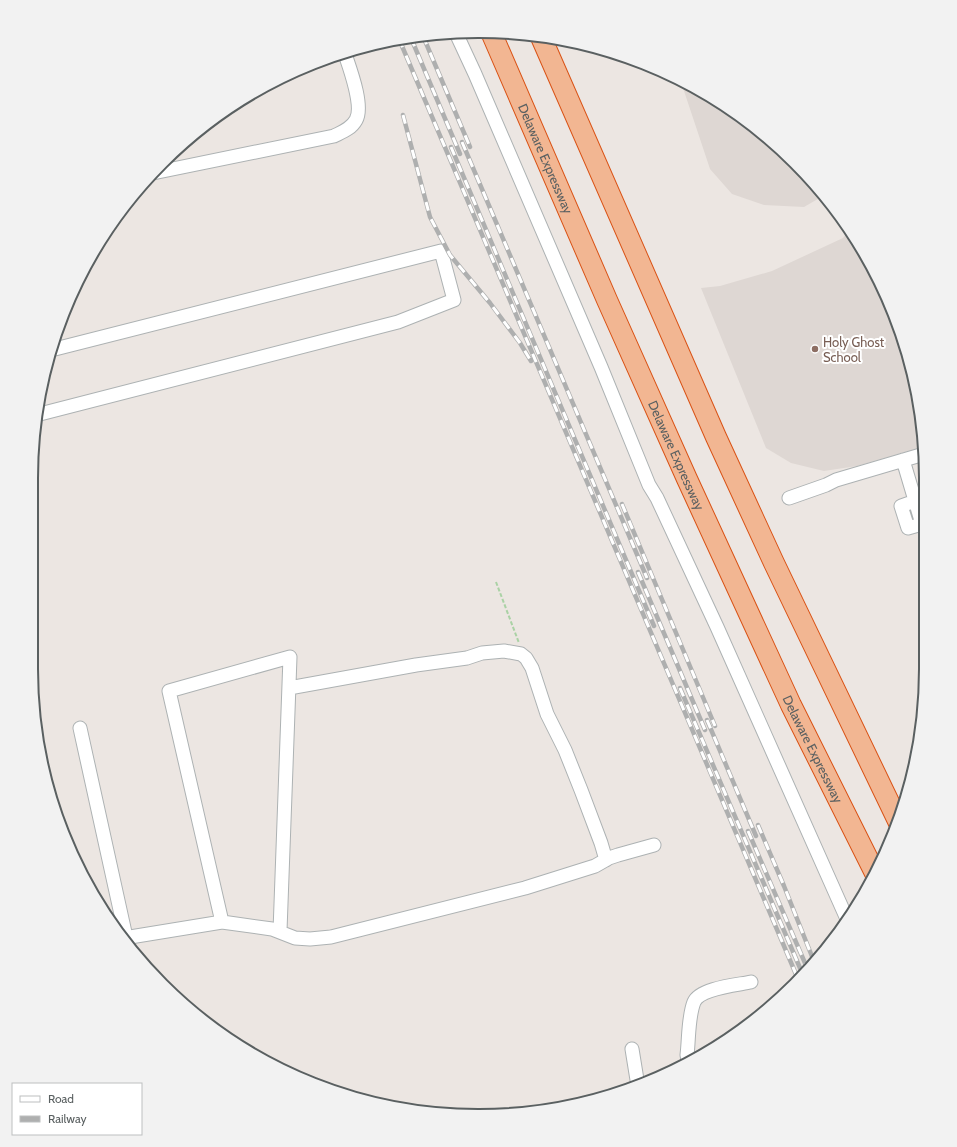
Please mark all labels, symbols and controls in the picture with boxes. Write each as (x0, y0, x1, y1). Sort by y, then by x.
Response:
street label: Delaware Expressway (515, 101, 577, 216)
place label: Holy Ghost School (823, 334, 885, 365)
marker: Holy Ghost School (810, 344, 820, 354)
street label: Delaware Expressway (645, 398, 708, 513)
street label: Delaware Expressway (780, 693, 847, 806)
legend (12, 1083, 142, 1135)
text: Road (48, 1091, 74, 1106)
text: Railway (48, 1111, 86, 1126)

